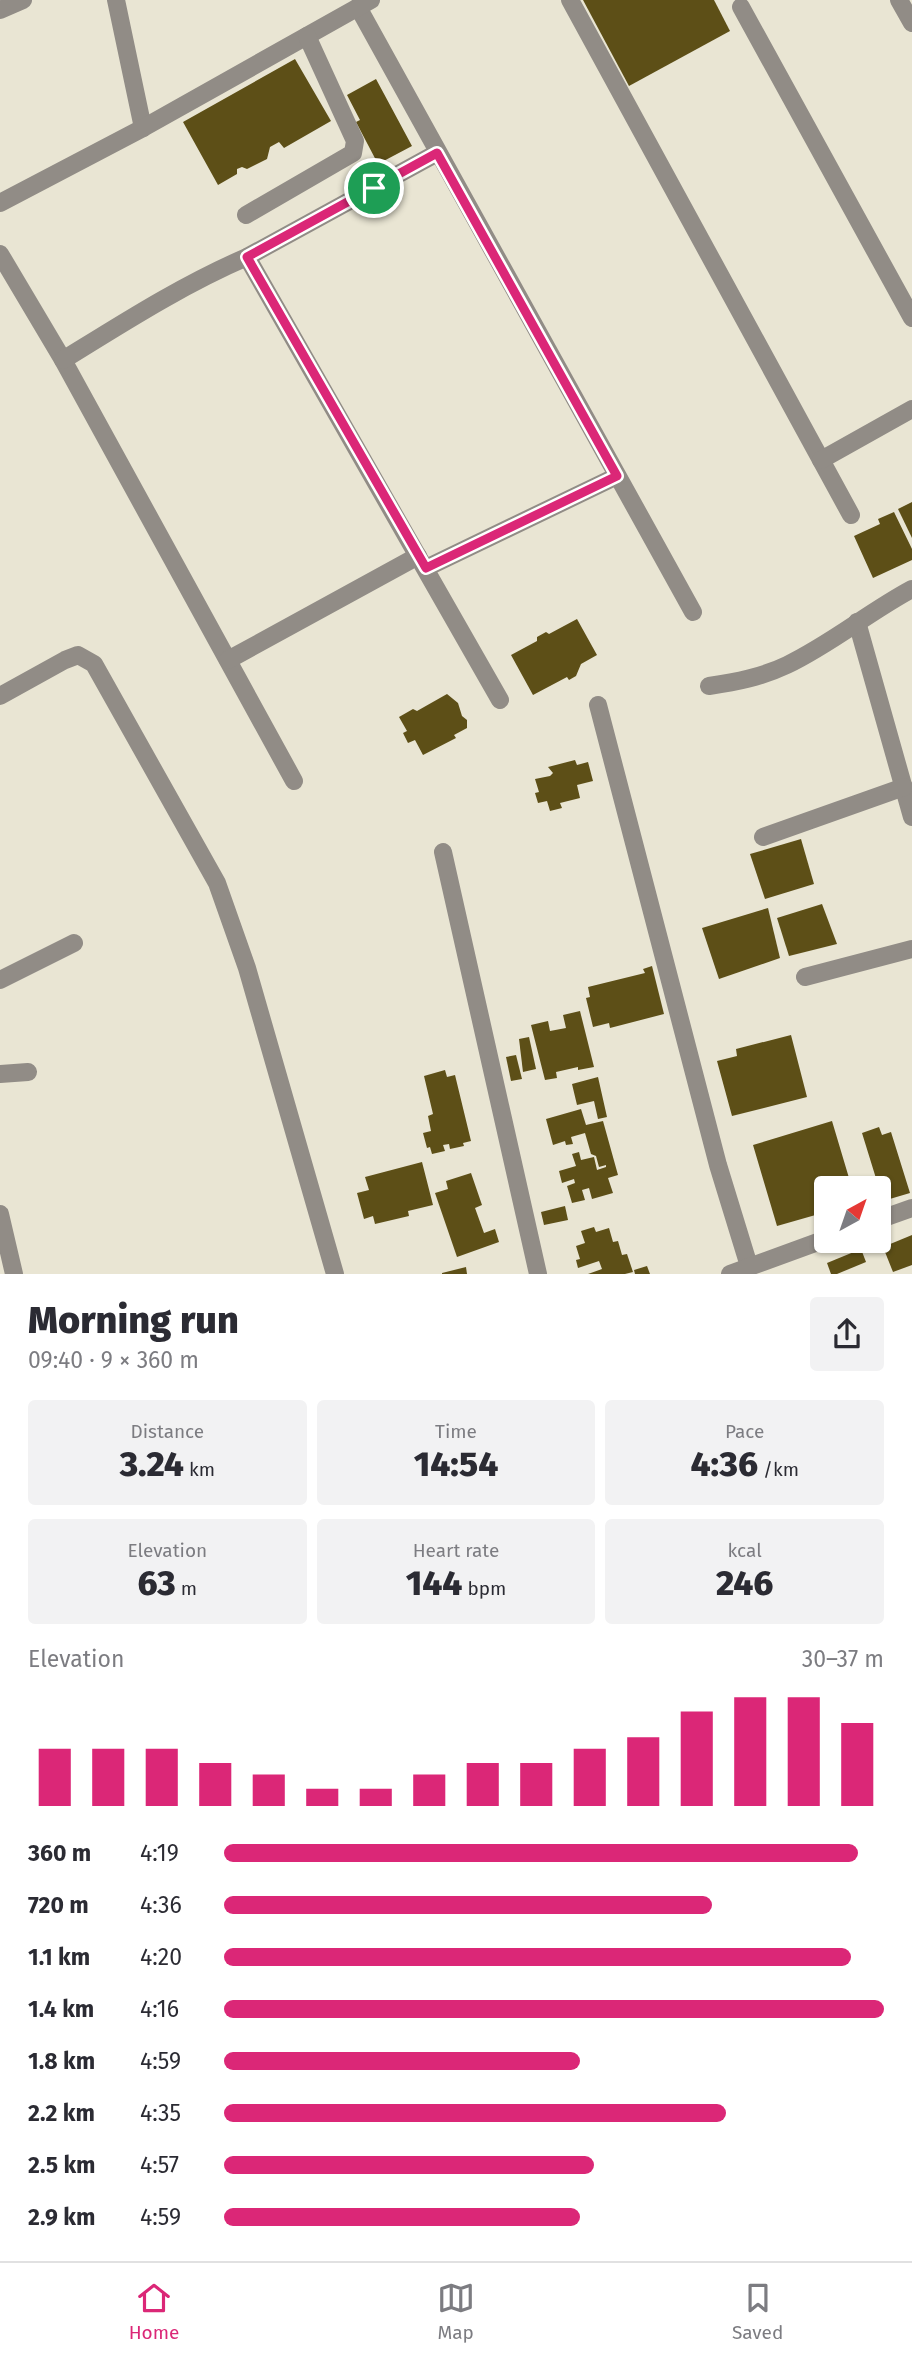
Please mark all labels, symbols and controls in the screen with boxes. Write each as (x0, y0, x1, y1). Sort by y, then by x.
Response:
pin (344, 158, 404, 218)
icon: arrive (355, 169, 393, 207)
north arrow (814, 1176, 891, 1253)
map controls (814, 1176, 891, 1253)
text: Morning run (28, 1297, 239, 1343)
button: share (810, 1297, 884, 1371)
text: 09:40 · 9 × 360 m (28, 1346, 199, 1374)
text: Distance (130, 1420, 204, 1443)
text: Time (435, 1420, 477, 1443)
text: Pace (725, 1420, 764, 1443)
text: 3.24 (120, 1443, 184, 1485)
text: 14:54 (414, 1443, 498, 1485)
text: 4:36 (690, 1443, 758, 1485)
text: km (184, 1458, 215, 1481)
text: /km (758, 1458, 799, 1481)
text: Elevation (128, 1539, 207, 1562)
text: Heart rate (413, 1539, 499, 1562)
text: kcal (728, 1539, 762, 1562)
text: 63 (138, 1562, 176, 1604)
text: 144 (406, 1562, 462, 1604)
text: 246 (716, 1562, 773, 1604)
text: m (176, 1577, 197, 1600)
text: bpm (462, 1577, 506, 1600)
text: Elevation (28, 1645, 124, 1673)
text: 30–37 m (802, 1645, 884, 1673)
text: 360 m (28, 1839, 91, 1867)
text: 4:19 (140, 1839, 179, 1867)
text: 720 m (28, 1891, 89, 1919)
text: 4:36 (140, 1891, 182, 1919)
text: 1.1 km (28, 1943, 90, 1971)
text: 4:20 (140, 1943, 182, 1971)
text: 1.4 km (28, 1995, 94, 2023)
text: 4:16 (140, 1995, 179, 2023)
text: 1.8 km (28, 2047, 95, 2075)
text: 4:59 (140, 2047, 181, 2075)
text: 2.2 km (28, 2099, 95, 2127)
text: 4:35 (140, 2099, 181, 2127)
text: 2.5 km (28, 2151, 96, 2179)
text: 4:57 (140, 2151, 179, 2179)
text: 2.9 km (28, 2203, 95, 2231)
text: 4:59 (140, 2203, 181, 2231)
tab: Home (129, 2279, 179, 2344)
tab: Map (437, 2279, 475, 2344)
tab: Saved (732, 2279, 783, 2344)

